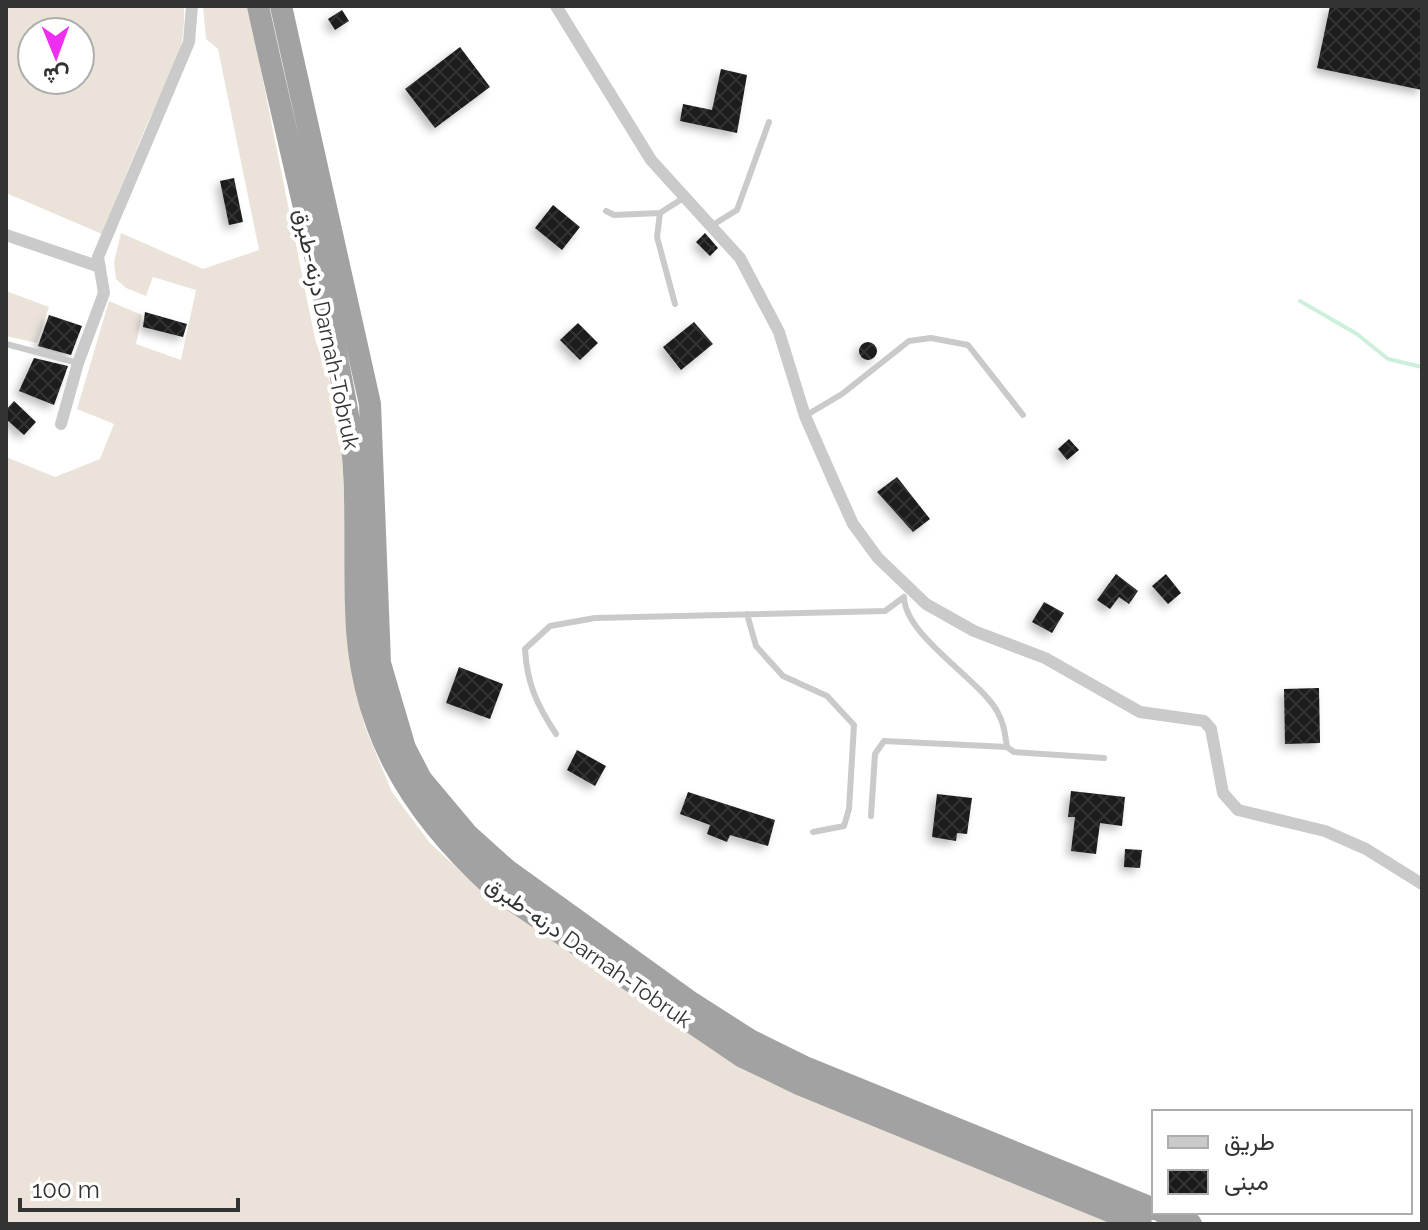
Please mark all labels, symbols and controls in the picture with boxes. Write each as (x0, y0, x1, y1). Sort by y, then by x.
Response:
north arrow (16, 16, 96, 96)
text: ش (43, 62, 70, 89)
street label: درنه-طبرق Darnah-Tobruk (288, 206, 365, 452)
street label: درنه-طبرق Darnah-Tobruk (481, 871, 697, 1034)
legend (1152, 1110, 1412, 1214)
text: طريق (1224, 1127, 1275, 1157)
scale bar (20, 1162, 238, 1212)
text: مبنى (1224, 1167, 1269, 1196)
text: 100 m (32, 1175, 100, 1204)

